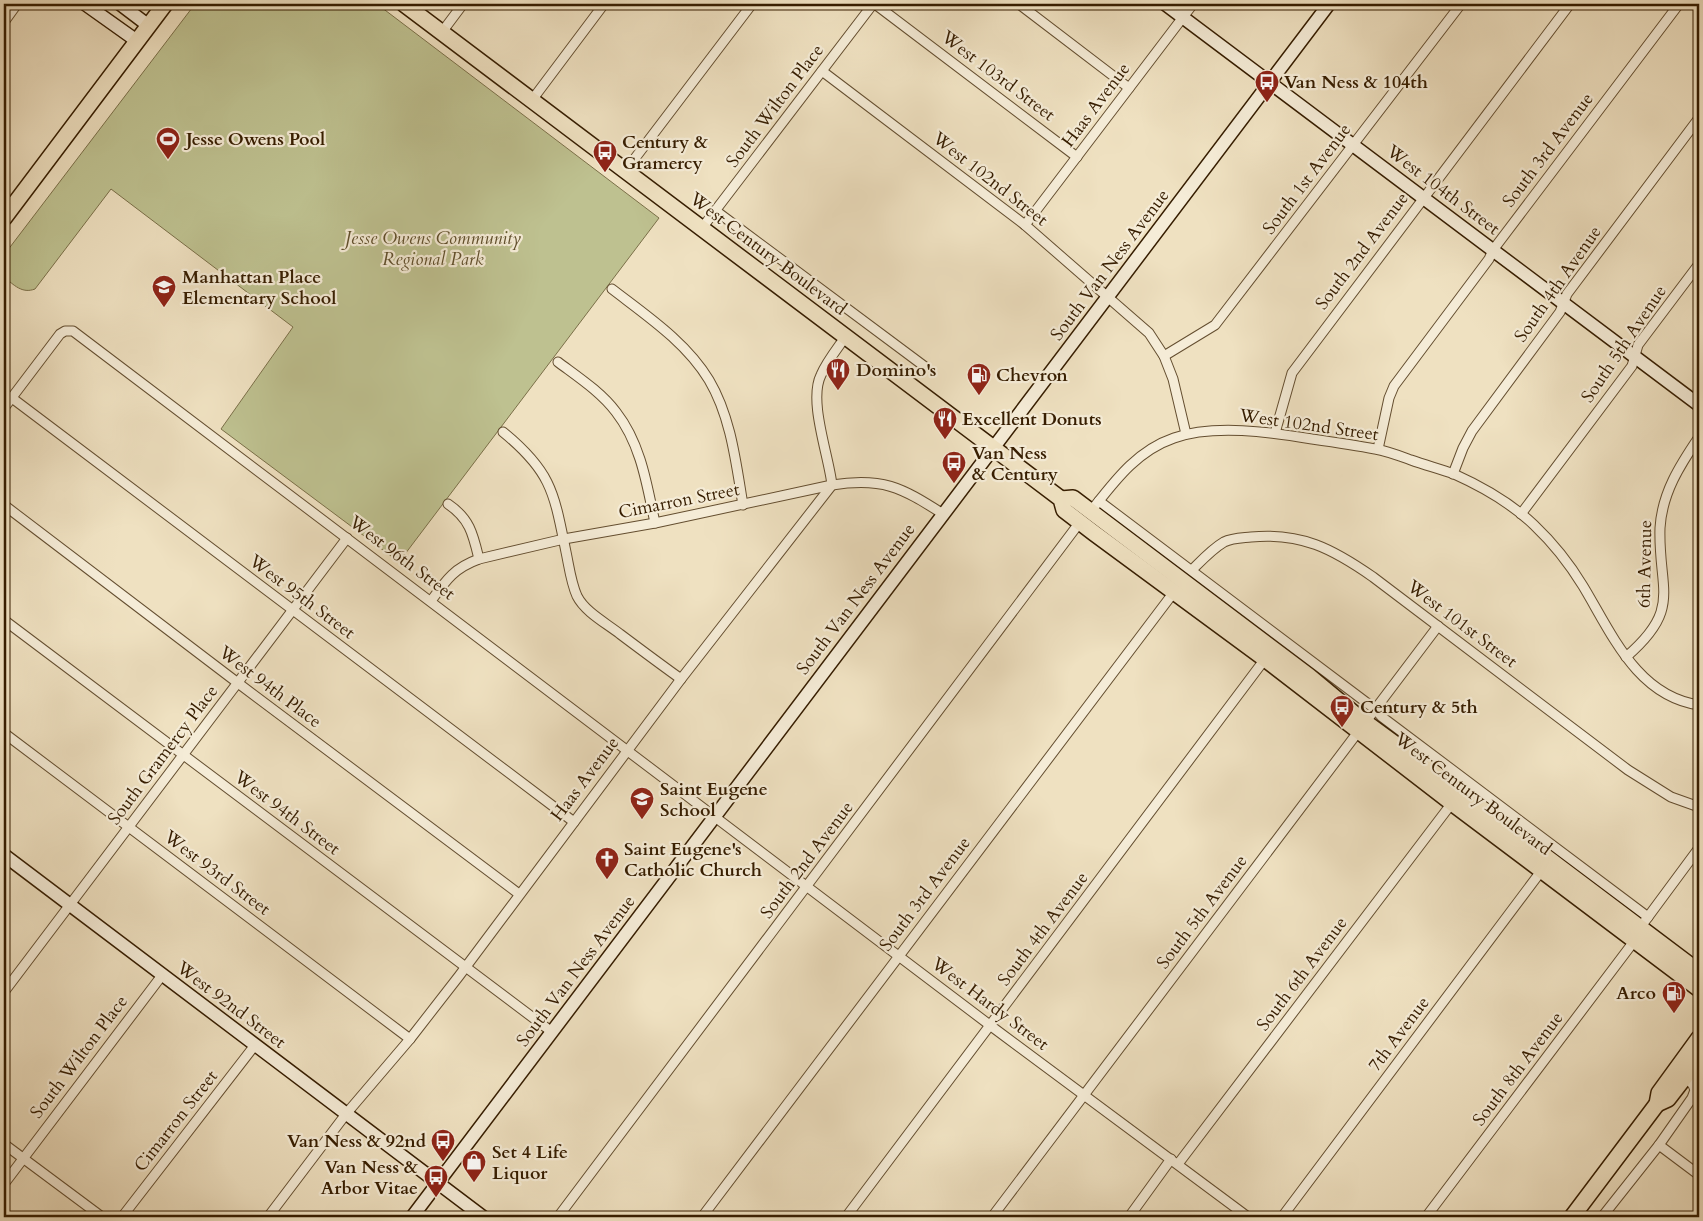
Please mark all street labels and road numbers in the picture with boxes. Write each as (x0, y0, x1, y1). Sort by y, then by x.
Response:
street label: West 103rd Street (935, 24, 1060, 127)
street label: South Wilton Place (720, 39, 830, 173)
street label: Haas Avenue (1056, 58, 1136, 152)
street label: South 3rd Avenue (1497, 88, 1599, 212)
street label: South 1st Avenue (1257, 118, 1357, 240)
street label: West 102nd Street (926, 125, 1053, 232)
street label: West 104th Street (1380, 139, 1505, 241)
street label: South Van Ness Avenue (1045, 184, 1175, 346)
street label: West Century Boulevard (683, 186, 852, 322)
street label: South 2nd Avenue (1310, 187, 1414, 315)
street label: South 4th Avenue (1508, 221, 1608, 347)
street label: South 5th Avenue (1575, 280, 1673, 408)
street label: West 102nd Street (1237, 403, 1380, 447)
street label: Cimarron Street (616, 477, 742, 525)
street label: West 96th Street (343, 509, 460, 606)
street label: South Van Ness Avenue (791, 518, 921, 680)
street label: 6th Avenue (1632, 520, 1658, 608)
street label: West 95th Street (243, 548, 360, 645)
street label: West 101st Street (1401, 574, 1523, 674)
street label: West 94th Place (213, 639, 327, 734)
street label: South Gramercy Place (102, 680, 224, 830)
street label: West Century Boulevard (1388, 726, 1557, 862)
street label: Haas Avenue (545, 732, 625, 826)
street label: West 94th Street (228, 764, 345, 861)
street label: South 2nd Avenue (755, 796, 859, 924)
street label: West 93rd Street (158, 824, 276, 921)
street label: South 3rd Avenue (874, 832, 976, 956)
street label: South 5th Avenue (1151, 850, 1253, 974)
street label: South 4th Avenue (992, 867, 1094, 991)
street label: South Van Ness Avenue (511, 890, 641, 1052)
street label: South 6th Avenue (1251, 912, 1353, 1036)
street label: West Hardy Street (925, 951, 1054, 1057)
street label: West 92nd Street (170, 955, 291, 1055)
street label: South Wilton Place (24, 990, 134, 1124)
street label: 7th Avenue (1363, 991, 1435, 1077)
street label: South 8th Avenue (1467, 1007, 1569, 1131)
street label: Cimarron Street (128, 1065, 224, 1177)

